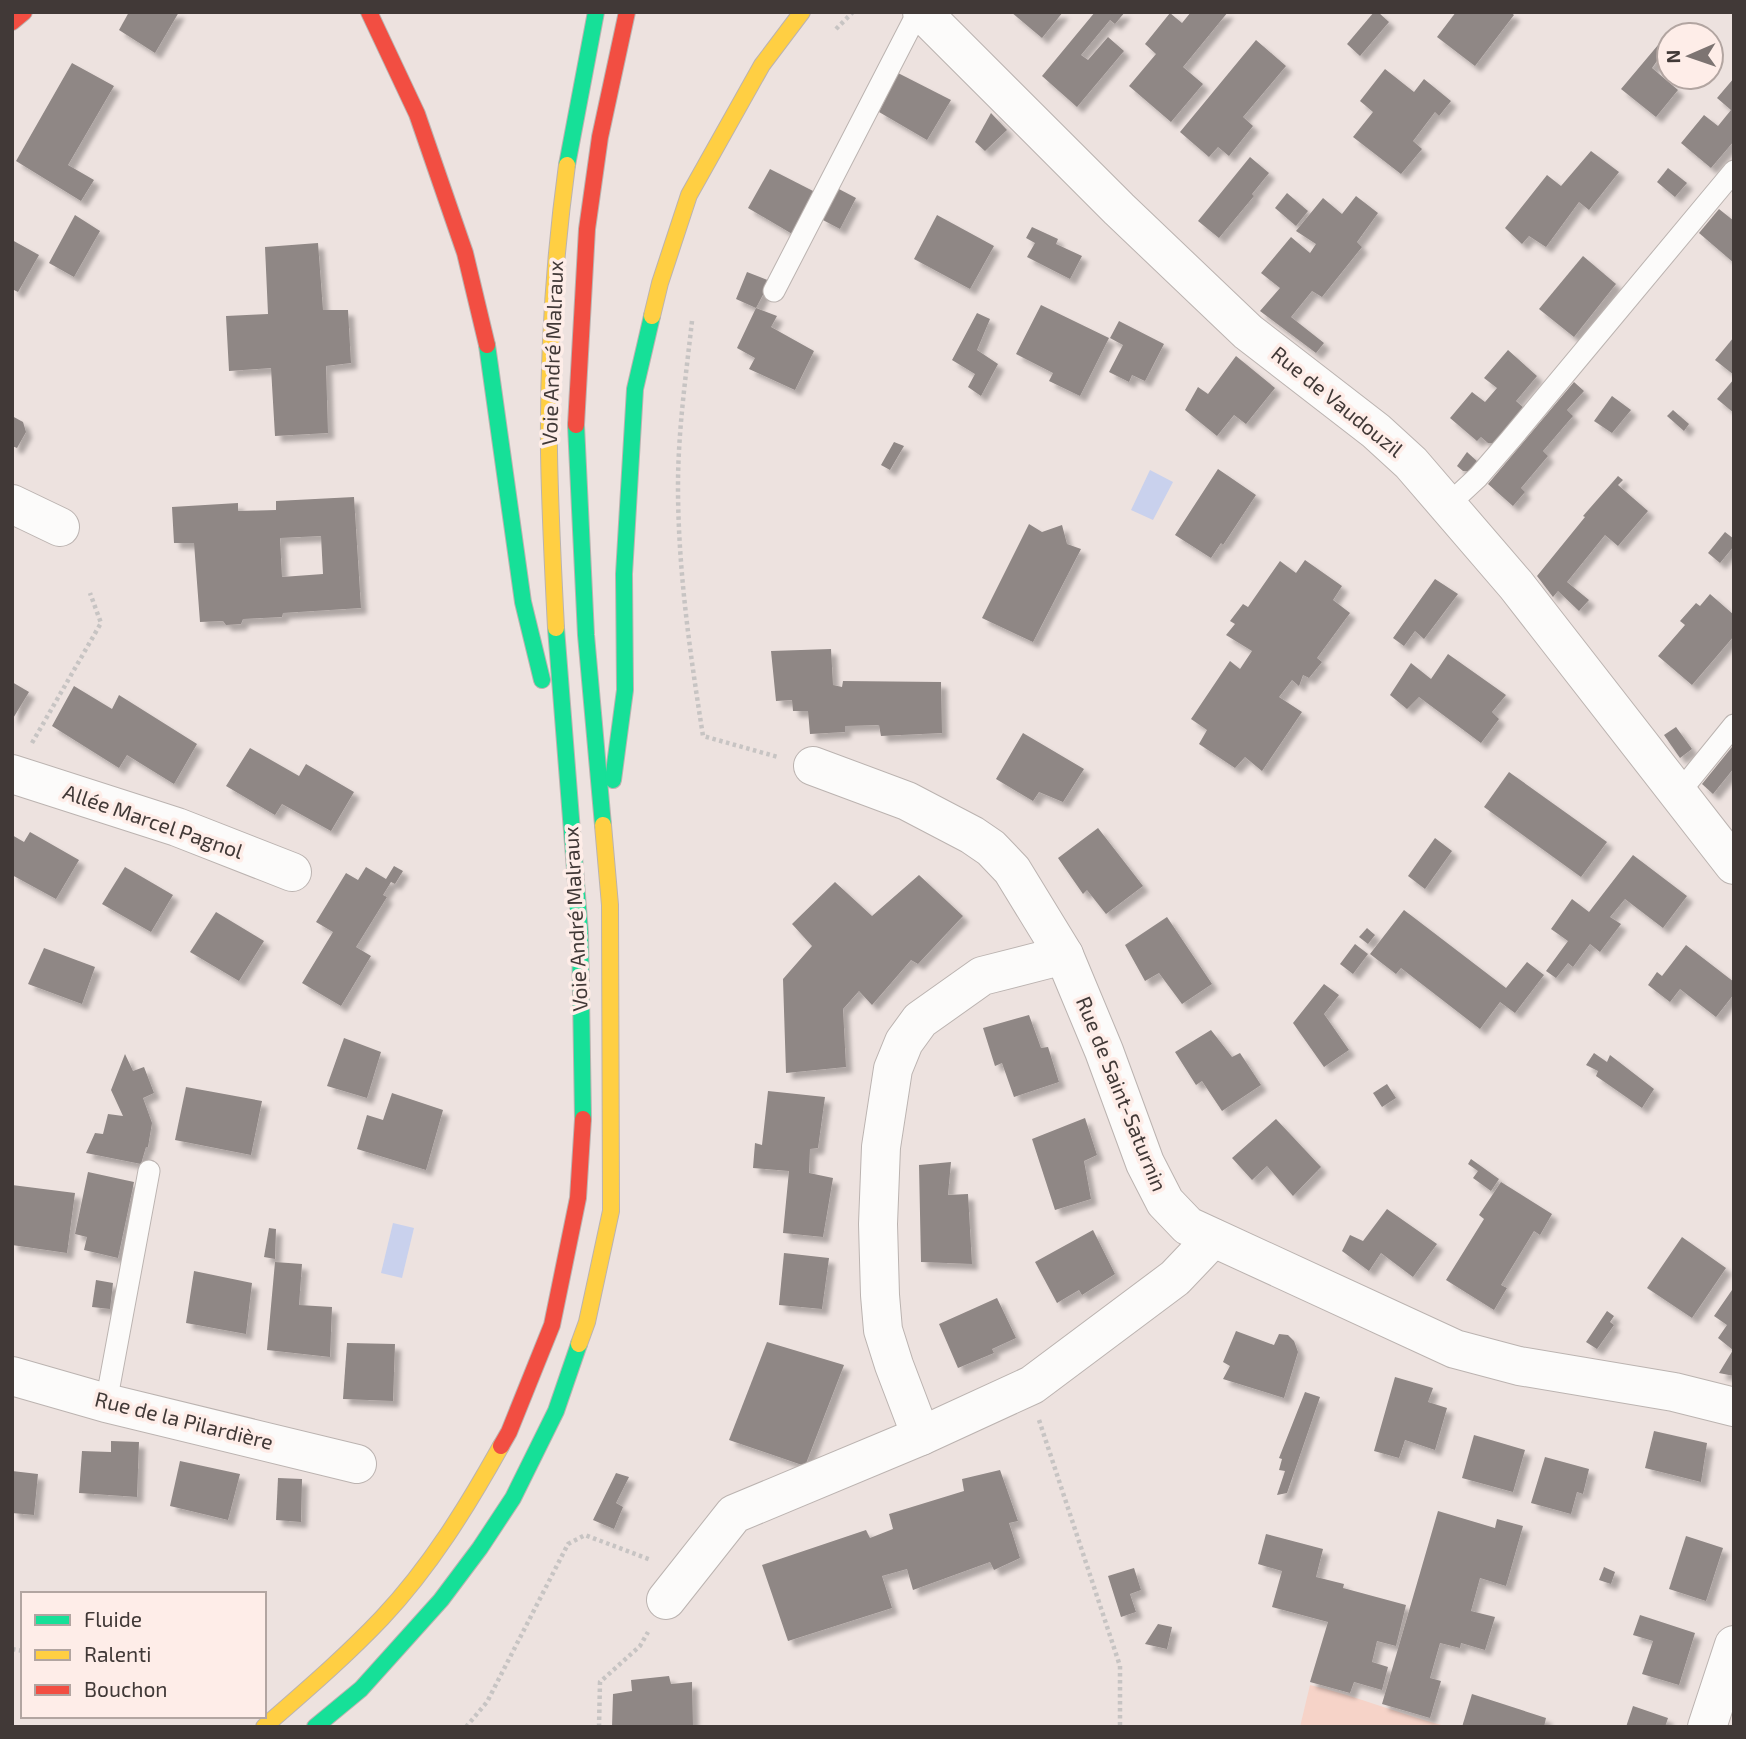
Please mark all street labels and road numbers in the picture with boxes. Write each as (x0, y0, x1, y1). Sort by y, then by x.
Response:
street label: Voie André Malraux (536, 260, 567, 446)
street label: Rue de Vaudouzil (1267, 340, 1409, 462)
street label: Allée Marcel Pagnol (60, 778, 247, 863)
street label: Voie André Malraux (557, 826, 592, 1012)
street label: Rue de Saint-Saturnin (1072, 992, 1173, 1195)
street label: Rue de la Pilardière (93, 1385, 276, 1454)

